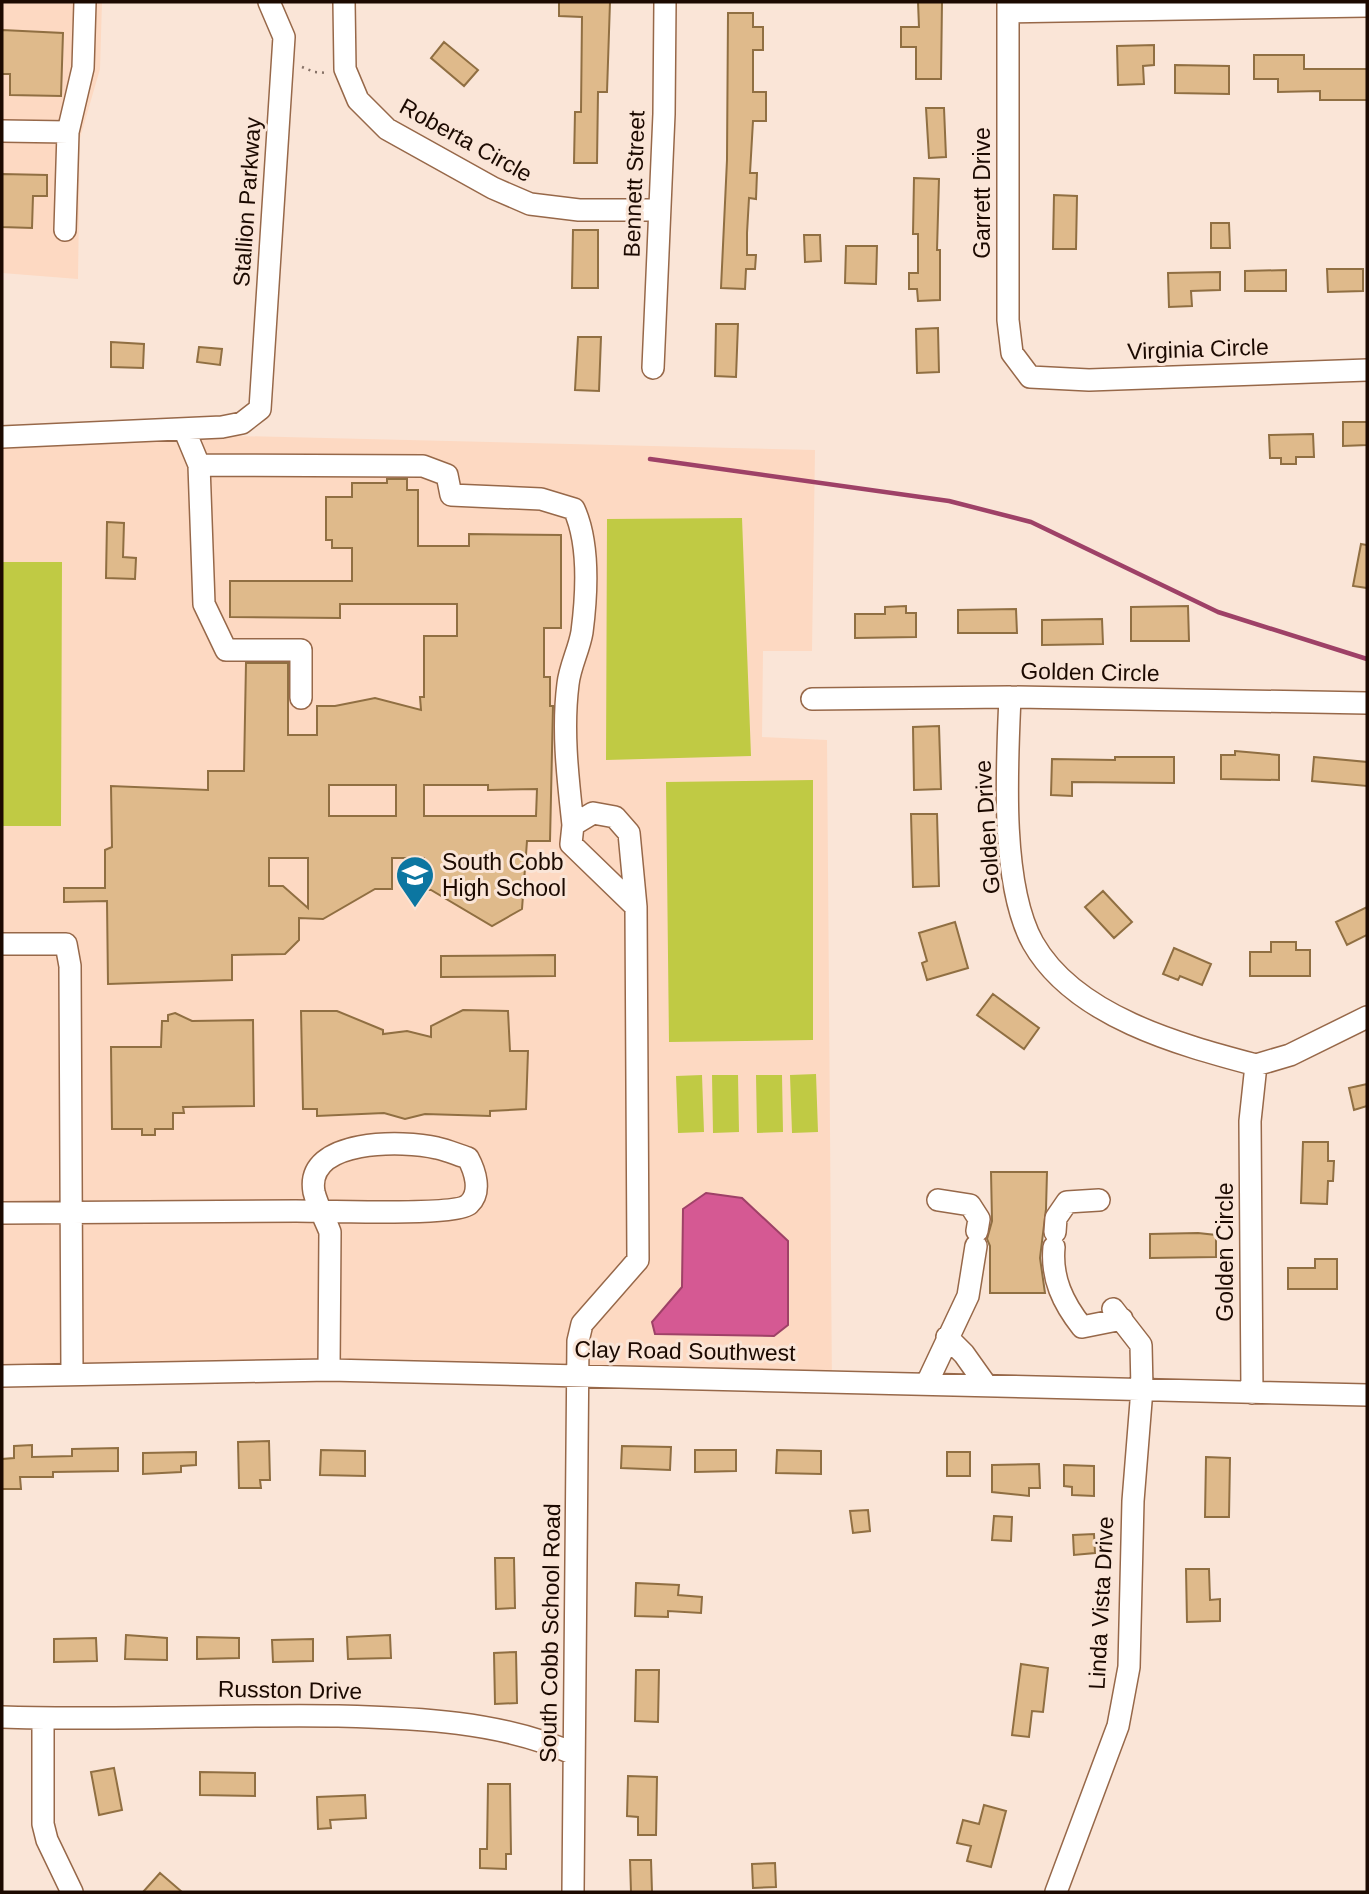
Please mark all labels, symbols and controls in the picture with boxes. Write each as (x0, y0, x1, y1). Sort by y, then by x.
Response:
street label: Roberta Circle (395, 93, 537, 187)
street label: Bennett Street (618, 109, 650, 258)
street label: Stallion Parkway (228, 116, 266, 288)
street label: Garrett Drive (969, 127, 995, 259)
street label: Virginia Circle (1127, 334, 1269, 364)
street label: Golden Circle (1020, 658, 1160, 686)
street label: Golden Drive (969, 759, 1005, 895)
place label: South Cobb High School (442, 849, 566, 901)
school or university icon: South Cobb High School (394, 854, 436, 909)
street label: Golden Circle (1212, 1182, 1238, 1322)
street label: Clay Road Southwest (574, 1336, 796, 1366)
street label: South Cobb School Road (535, 1503, 565, 1763)
street label: Linda Vista Drive (1083, 1516, 1119, 1690)
street label: Russton Drive (218, 1676, 362, 1704)

